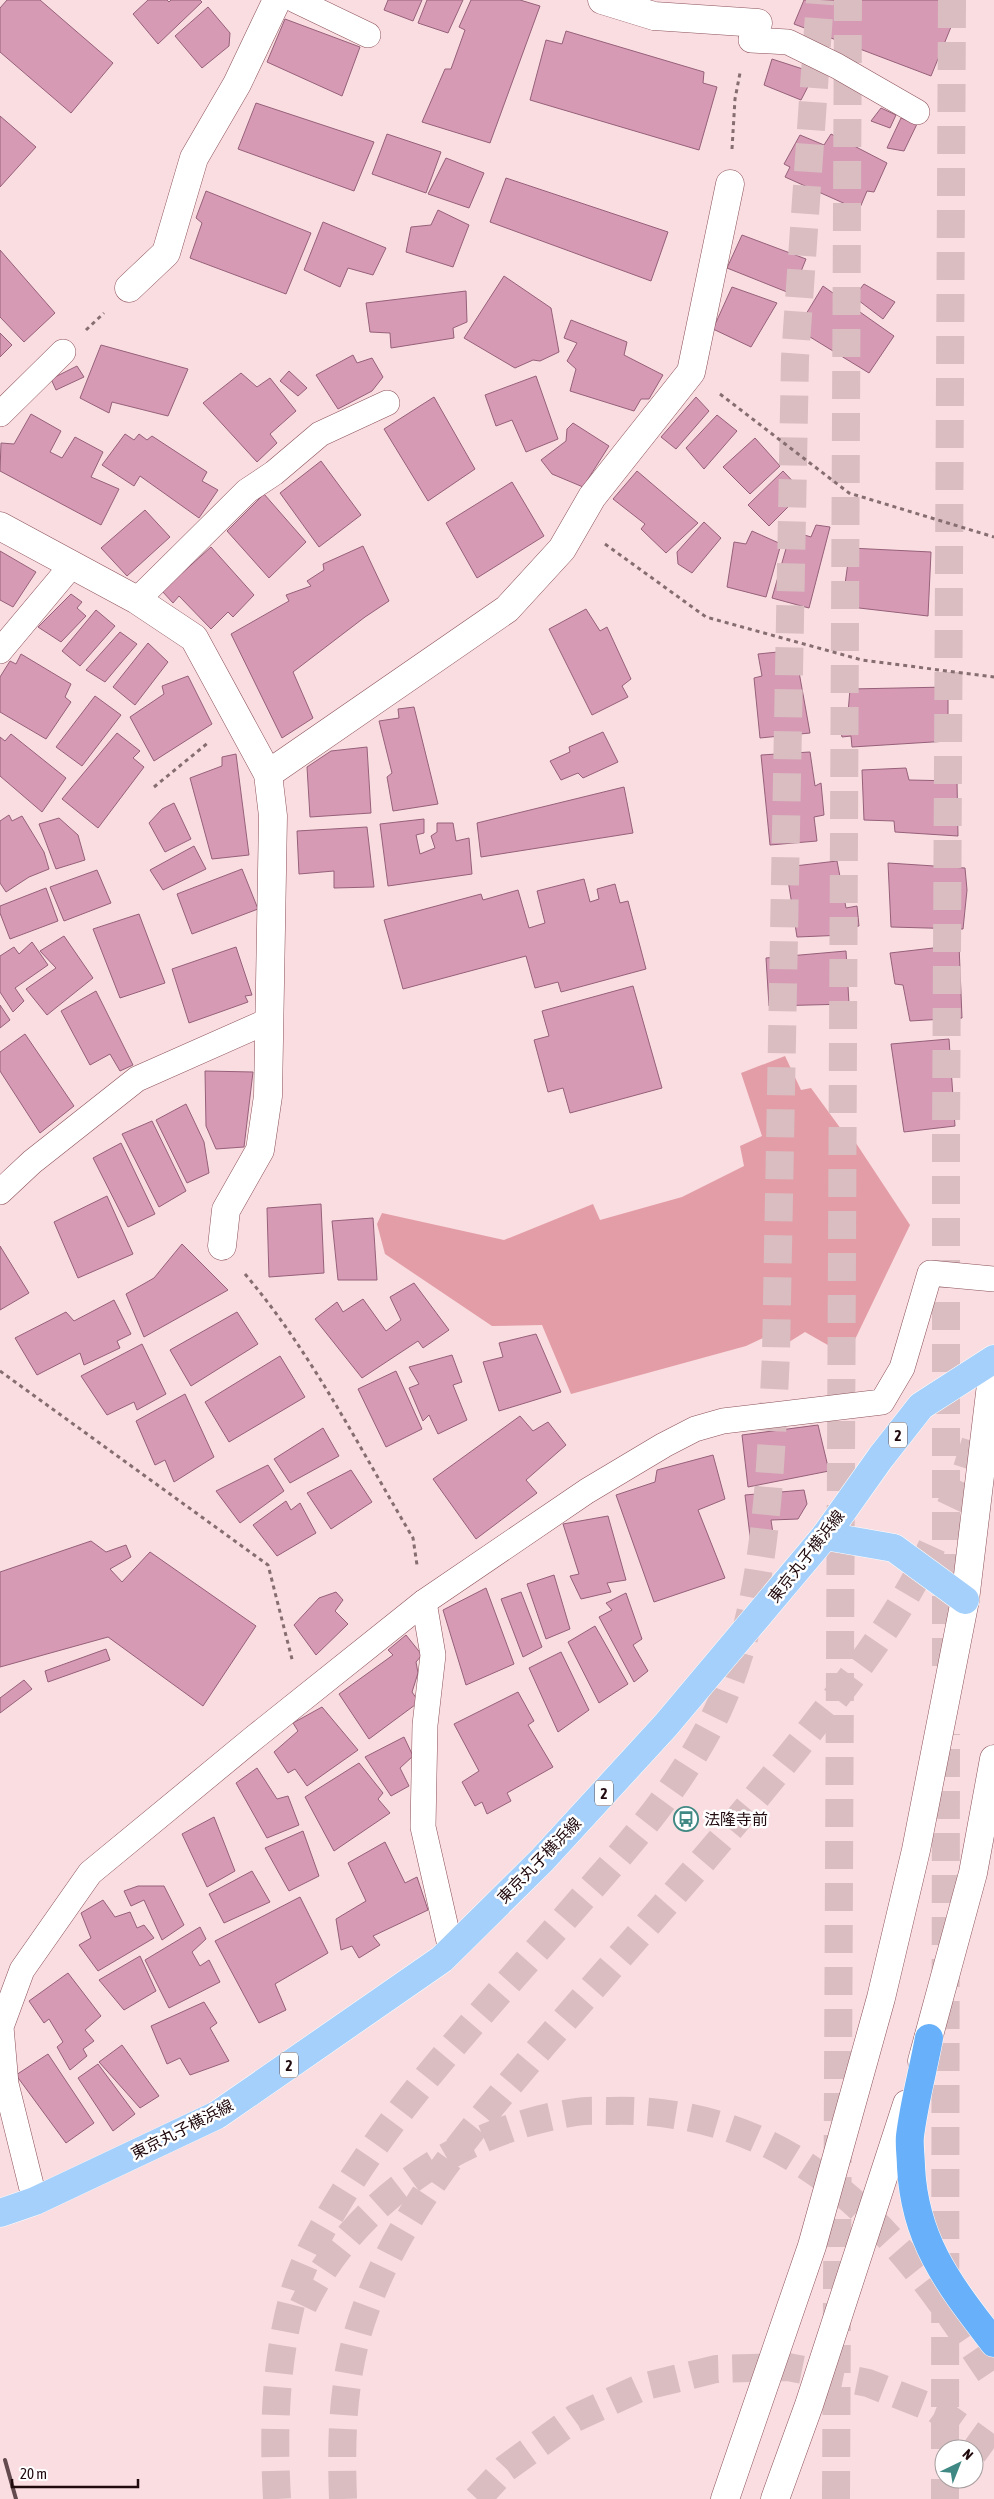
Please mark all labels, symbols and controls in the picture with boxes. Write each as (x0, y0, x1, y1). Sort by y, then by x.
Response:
road number: 2 (889, 1422, 907, 1448)
street label: 東京丸子横浜線 (764, 1506, 848, 1606)
road number: 2 (595, 1780, 613, 1806)
bus stop icon: 法隆寺前 (673, 1806, 699, 1832)
place label: 法隆寺前 (704, 1810, 768, 1828)
street label: 東京丸子横浜線 (494, 1813, 584, 1907)
road number: 2 (280, 2052, 298, 2078)
street label: 東京丸子横浜線 (128, 2096, 236, 2162)
north arrow (934, 2439, 984, 2489)
text: N (959, 2446, 976, 2463)
scale bar (12, 2456, 139, 2488)
text: 20 m (20, 2465, 47, 2482)

